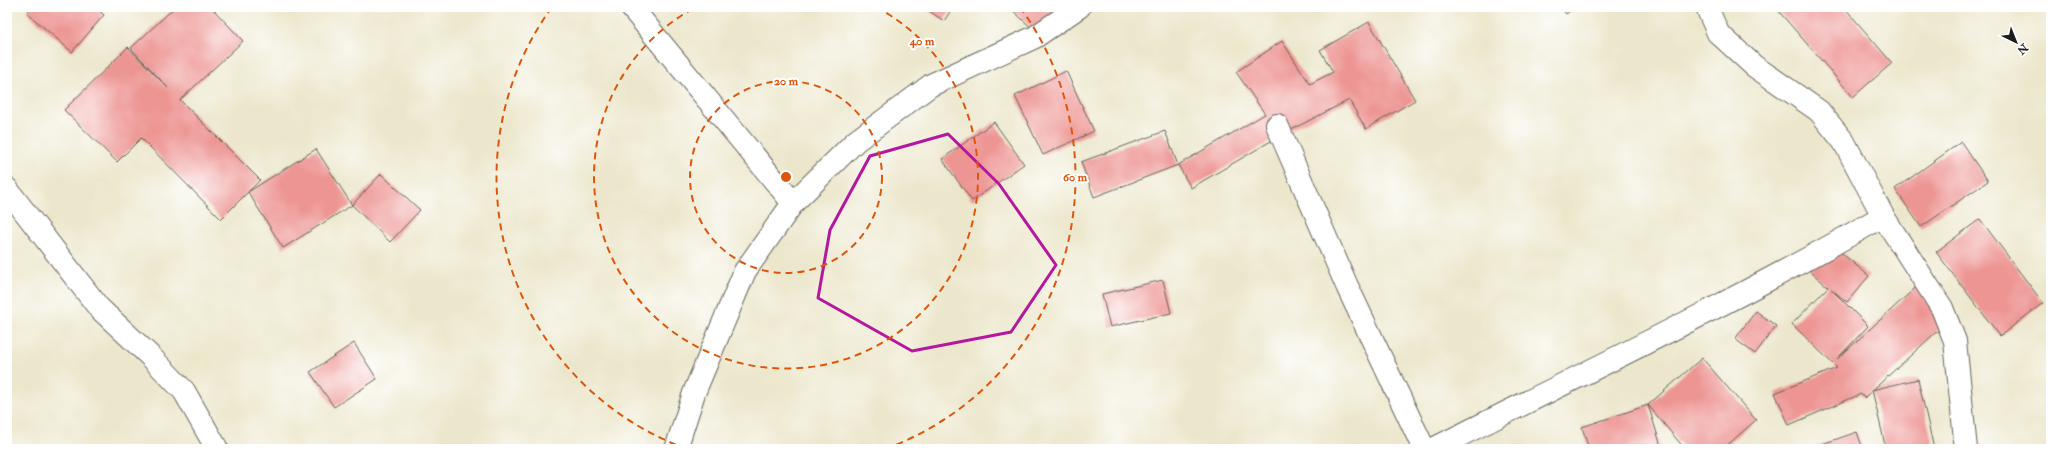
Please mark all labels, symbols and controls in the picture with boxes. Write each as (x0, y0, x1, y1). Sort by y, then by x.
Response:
north arrow (1996, 22, 2036, 62)
text: 40 m (909, 34, 935, 49)
text: N (2014, 40, 2031, 58)
text: 20 m (774, 74, 799, 89)
centre of rings (779, 170, 793, 184)
text: 60 m (1063, 170, 1088, 185)

